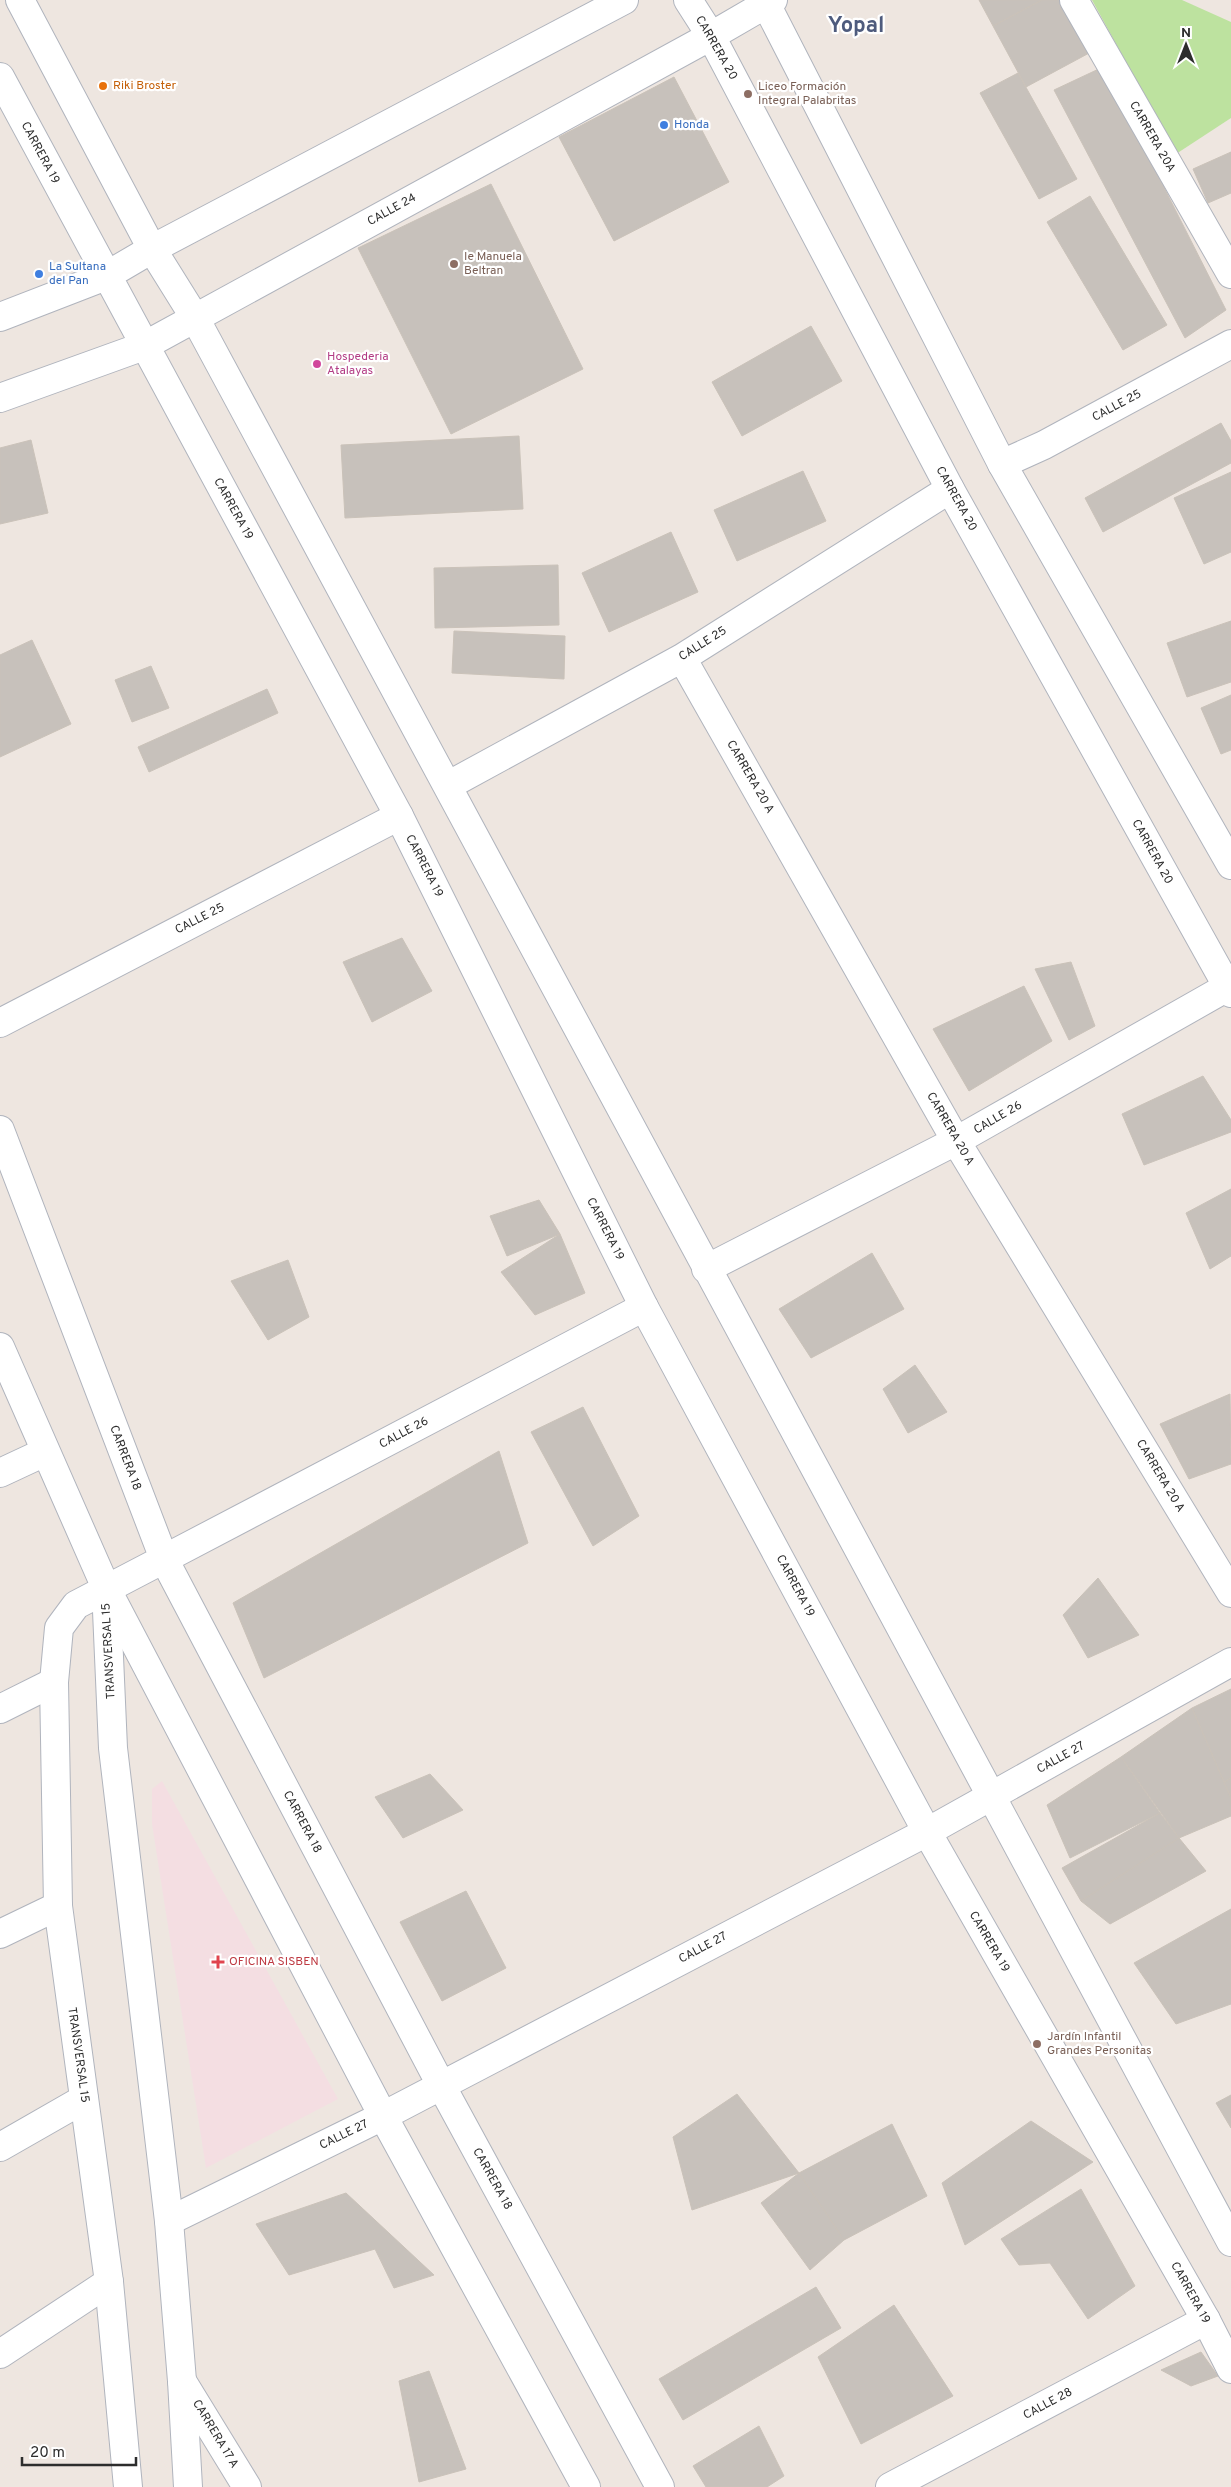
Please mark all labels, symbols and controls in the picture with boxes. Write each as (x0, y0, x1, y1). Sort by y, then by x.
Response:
street label: CARRERA 20 (691, 13, 741, 83)
district label: Yopal (828, 13, 884, 40)
north arrow (1161, 20, 1211, 70)
text: N (1181, 25, 1191, 42)
place label: Riki Broster (113, 78, 177, 94)
place label: Liceo Formación Integral Palabritas (758, 79, 856, 109)
marker: Riki Broster (97, 80, 109, 92)
marker: Liceo Formación Integral Palabritas (742, 88, 754, 100)
street label: CARRERA 20A (1125, 99, 1179, 175)
place label: Honda (674, 117, 709, 133)
street label: CARRERA 19 (17, 119, 63, 187)
marker: Honda (658, 119, 670, 131)
street label: CALLE 24 (365, 190, 419, 230)
place label: Ie Manuela Beltran (464, 249, 522, 279)
marker: Ie Manuela Beltran (448, 258, 460, 270)
place label: La Sultana del Pan (49, 259, 106, 289)
marker: La Sultana del Pan (33, 268, 45, 280)
place label: Hospederia Atalayas (327, 349, 389, 379)
marker: Hospederia Atalayas (311, 358, 323, 370)
street label: CALLE 25 (1090, 386, 1144, 426)
street label: CARRERA 20 (932, 464, 980, 534)
street label: CARRERA 19 (209, 475, 257, 543)
street label: CALLE 25 (676, 623, 730, 665)
street label: CARRERA 20 A (723, 737, 777, 817)
street label: CARRERA 20 (1128, 817, 1176, 887)
street label: CARRERA 19 (401, 832, 447, 900)
street label: CALLE 25 (172, 900, 228, 938)
street label: CARRERA 20 A (923, 1089, 977, 1169)
street label: CALLE 26 (971, 1098, 1025, 1138)
street label: CARRERA 19 (582, 1195, 628, 1263)
street label: CALLE 26 (377, 1413, 431, 1453)
street label: CARRERA 18 (105, 1423, 145, 1493)
street label: CARRERA 20 A (1132, 1437, 1188, 1515)
street label: CARRERA 19 (772, 1552, 818, 1620)
street label: TRANSVERSAL 15 (98, 1603, 120, 1699)
street label: CALLE 27 (1034, 1738, 1088, 1778)
street label: CARRERA 18 (279, 1788, 325, 1856)
street label: CARRERA 19 (965, 1908, 1013, 1976)
street label: CALLE 27 (676, 1929, 730, 1967)
place label: OFICINA SISBEN (229, 1954, 319, 1970)
marker: OFICINA SISBEN (211, 1955, 225, 1969)
street label: TRANSVERSAL 15 (63, 2006, 93, 2104)
place label: Jardín Infantil Grandes Personitas (1047, 2029, 1152, 2059)
marker: Jardín Infantil Grandes Personitas (1031, 2038, 1043, 2050)
street label: CALLE 27 (317, 2116, 371, 2154)
street label: CARRERA 18 (468, 2145, 516, 2213)
street label: CARRERA 19 (1166, 2259, 1214, 2327)
street label: CALLE 28 (1021, 2384, 1075, 2424)
street label: CARRERA 17 A (188, 2397, 242, 2471)
scale bar (22, 2434, 136, 2466)
text: 20 m (30, 2444, 65, 2463)

